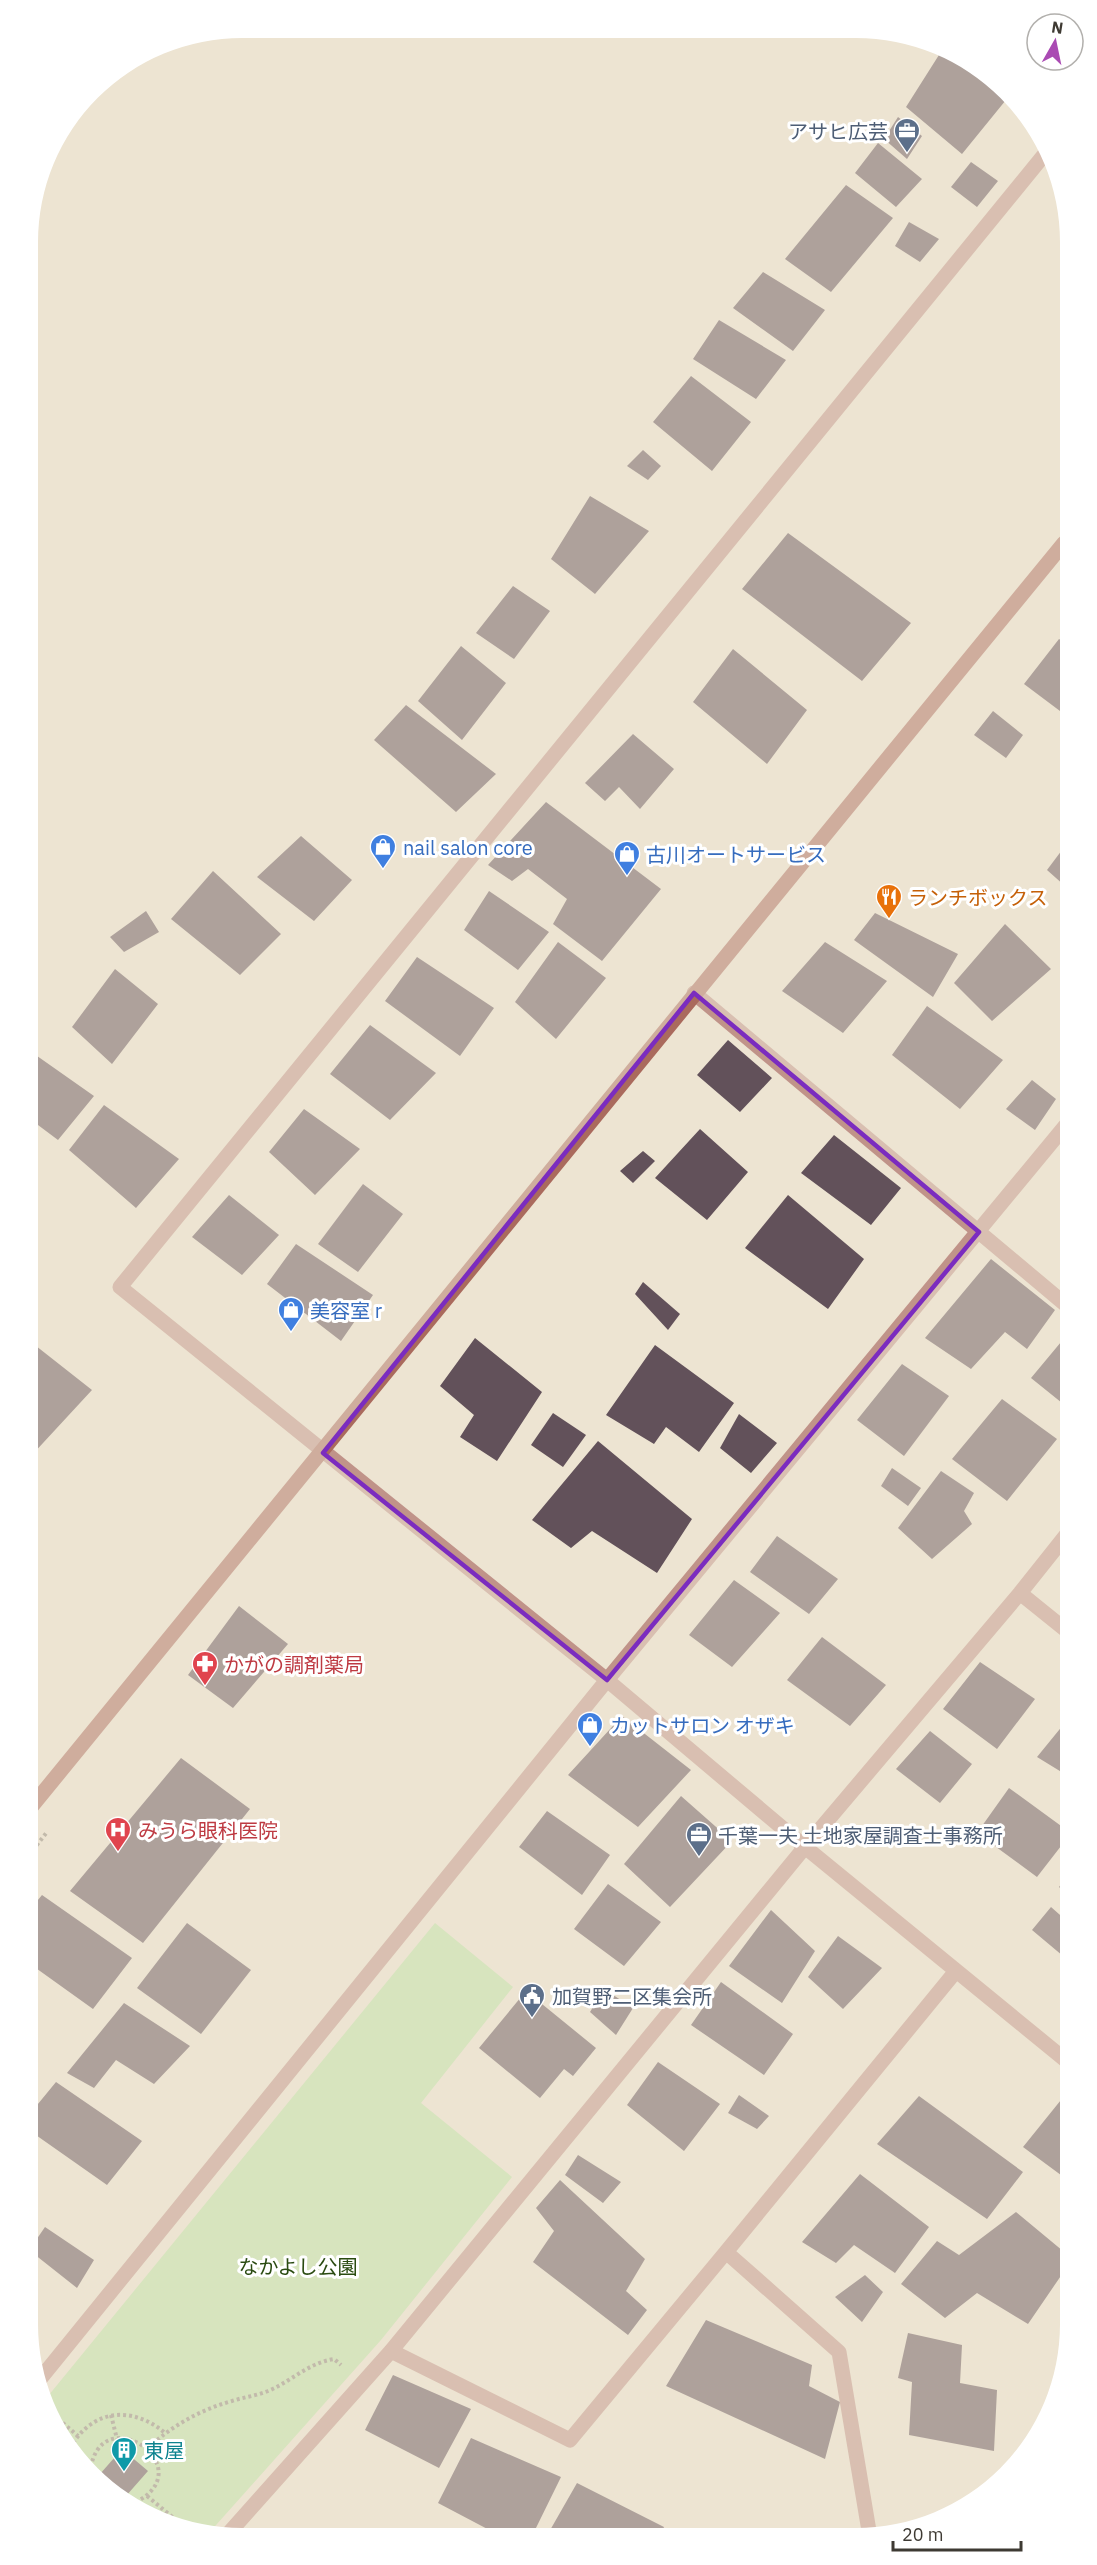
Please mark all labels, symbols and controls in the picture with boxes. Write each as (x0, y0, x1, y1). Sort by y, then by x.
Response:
north arrow (1025, 12, 1085, 72)
text: N (1050, 16, 1065, 38)
office icon: アサヒ広芸 (892, 116, 922, 154)
place label: アサヒ広芸 (788, 118, 888, 145)
shop icon: nail salon core (368, 832, 398, 870)
place label: nail salon core (403, 834, 533, 861)
shop icon: 古川オートサービス (612, 839, 642, 877)
place label: 古川オートサービス (646, 841, 826, 868)
restaurant icon: ランチボックス (874, 882, 904, 920)
place label: ランチボックス (908, 884, 1047, 911)
shop icon: 美容室 r (276, 1295, 306, 1333)
place label: 美容室 r (310, 1297, 382, 1324)
pharmacy icon: かがの調剤薬局 (190, 1649, 220, 1687)
place label: かがの調剤薬局 (224, 1651, 364, 1678)
shop icon: カットサロン オザキ (575, 1710, 605, 1748)
place label: カットサロン オザキ (610, 1712, 795, 1739)
hospital icon: みうら眼科医院 (103, 1815, 133, 1853)
place label: みうら眼科医院 (138, 1817, 278, 1844)
office icon: 千葉一夫 土地家屋調査士事務所 (684, 1820, 714, 1858)
place label: 千葉一夫 土地家屋調査士事務所 (718, 1822, 1003, 1849)
public building icon: 加賀野二区集会所 (517, 1981, 547, 2019)
place label: 加賀野二区集会所 (552, 1983, 712, 2010)
park label: なかよし公園 (239, 2253, 358, 2280)
building icon: 東屋 (109, 2435, 139, 2473)
place label: 東屋 (144, 2437, 184, 2464)
scale bar (893, 2514, 1020, 2552)
text: 20 m (902, 2523, 944, 2546)

